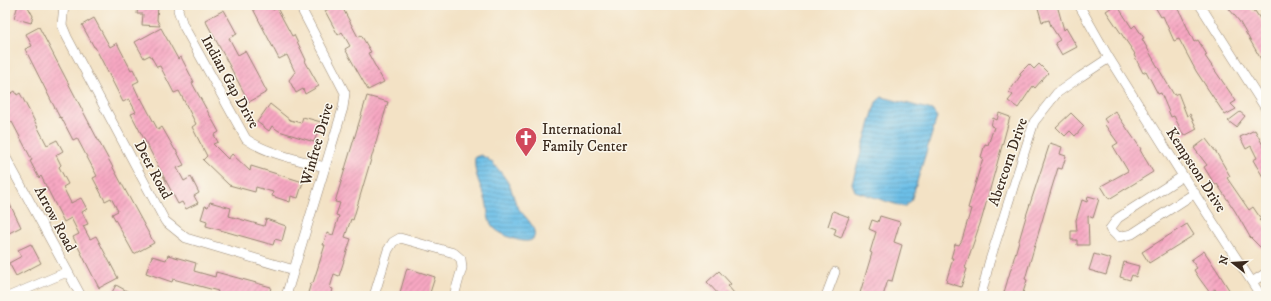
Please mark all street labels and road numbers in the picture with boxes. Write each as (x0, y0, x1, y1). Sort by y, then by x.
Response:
street label: Indian Gap Drive (197, 32, 263, 132)
street label: Winfree Drive (296, 101, 338, 188)
street label: Abercorn Drive (984, 115, 1032, 209)
street label: Kempston Drive (1162, 124, 1230, 216)
street label: Deer Road (130, 138, 177, 203)
street label: Arrow Road (30, 183, 80, 256)

